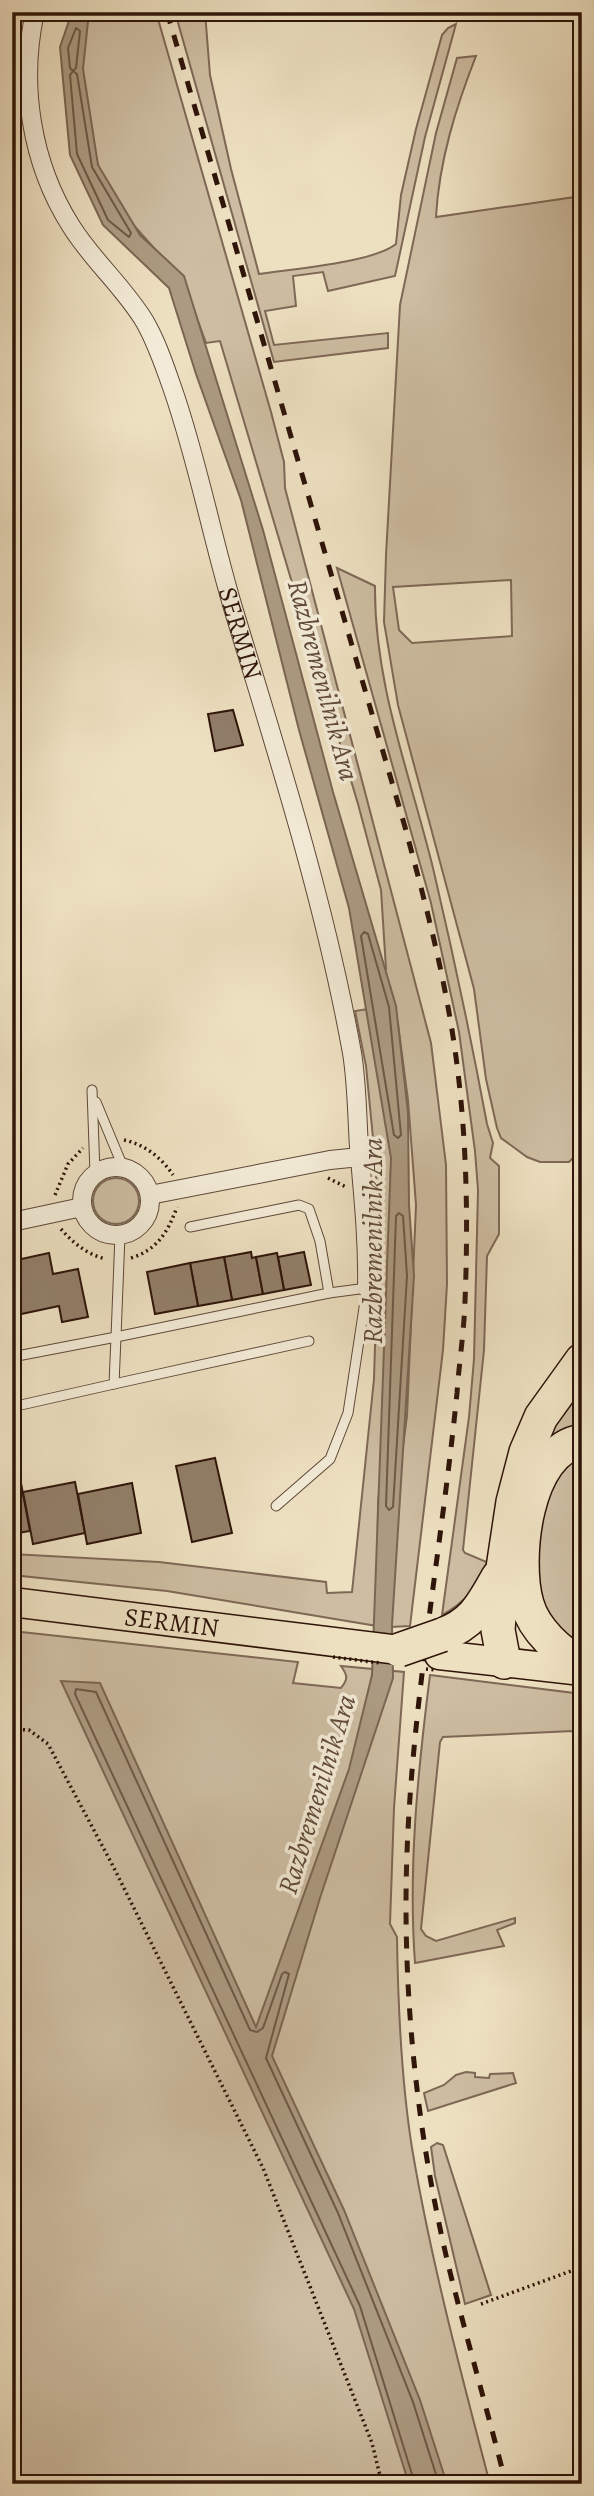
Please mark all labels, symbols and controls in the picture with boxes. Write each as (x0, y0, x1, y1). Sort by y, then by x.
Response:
water label: Razbremenilnik Ara (278, 576, 368, 785)
street label: SERMIN (210, 583, 271, 684)
water label: Razbremenilnik Ara (354, 1138, 392, 1344)
street label: SERMIN (122, 1599, 221, 1646)
water label: Razbremenilnik Ara (269, 1690, 365, 1899)

